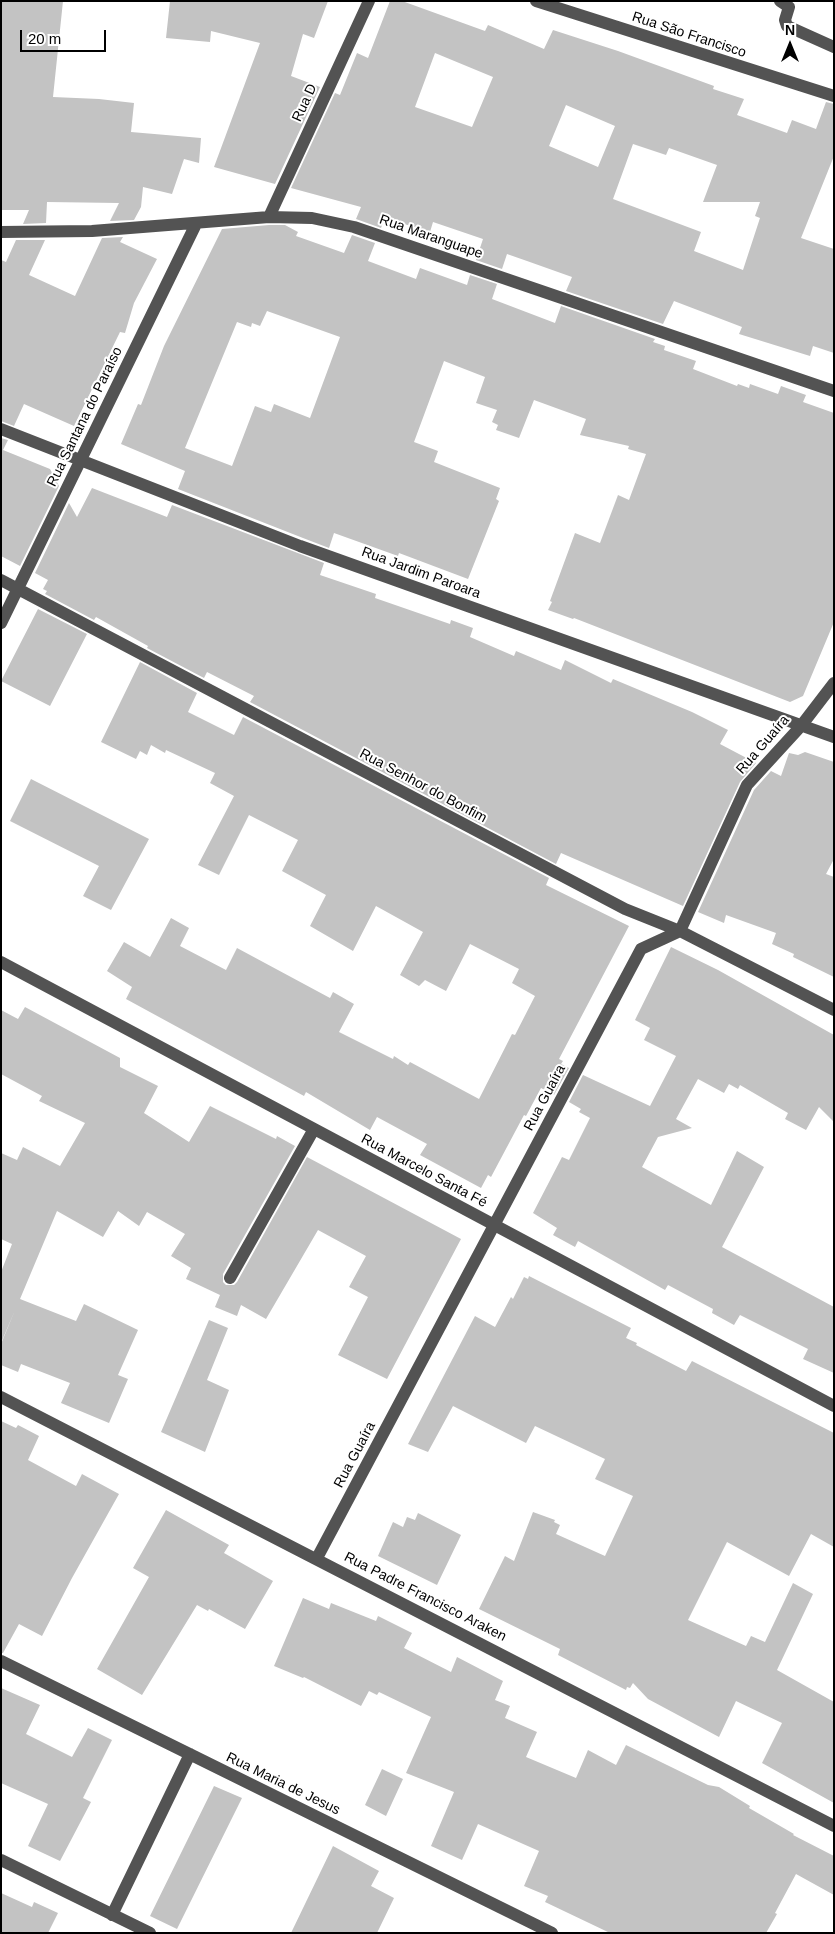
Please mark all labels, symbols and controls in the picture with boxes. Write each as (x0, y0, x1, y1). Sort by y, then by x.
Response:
street label: Rua São Francisco (630, 9, 748, 61)
scale bar (22, 20, 109, 52)
north arrow (765, 20, 815, 70)
text: N (785, 22, 795, 38)
text: 20 m (28, 30, 61, 47)
street label: Rua D (289, 81, 321, 125)
street label: Rua Maranguape (377, 211, 485, 263)
street label: Rua Santana do Paraíso (44, 344, 126, 490)
street label: Rua Jardim Paroara (359, 544, 483, 602)
street label: Rua Guaíra (733, 712, 793, 778)
street label: Rua Senhor do Bonfim (357, 745, 489, 827)
street label: Rua Guaíra (521, 1062, 569, 1134)
street label: Rua Marcelo Santa Fé (358, 1131, 490, 1211)
street label: Rua Guaíra (331, 1419, 379, 1491)
street label: Rua Padre Francisco Araken (341, 1549, 509, 1645)
street label: Rua Maria de Jesus (223, 1749, 343, 1819)

